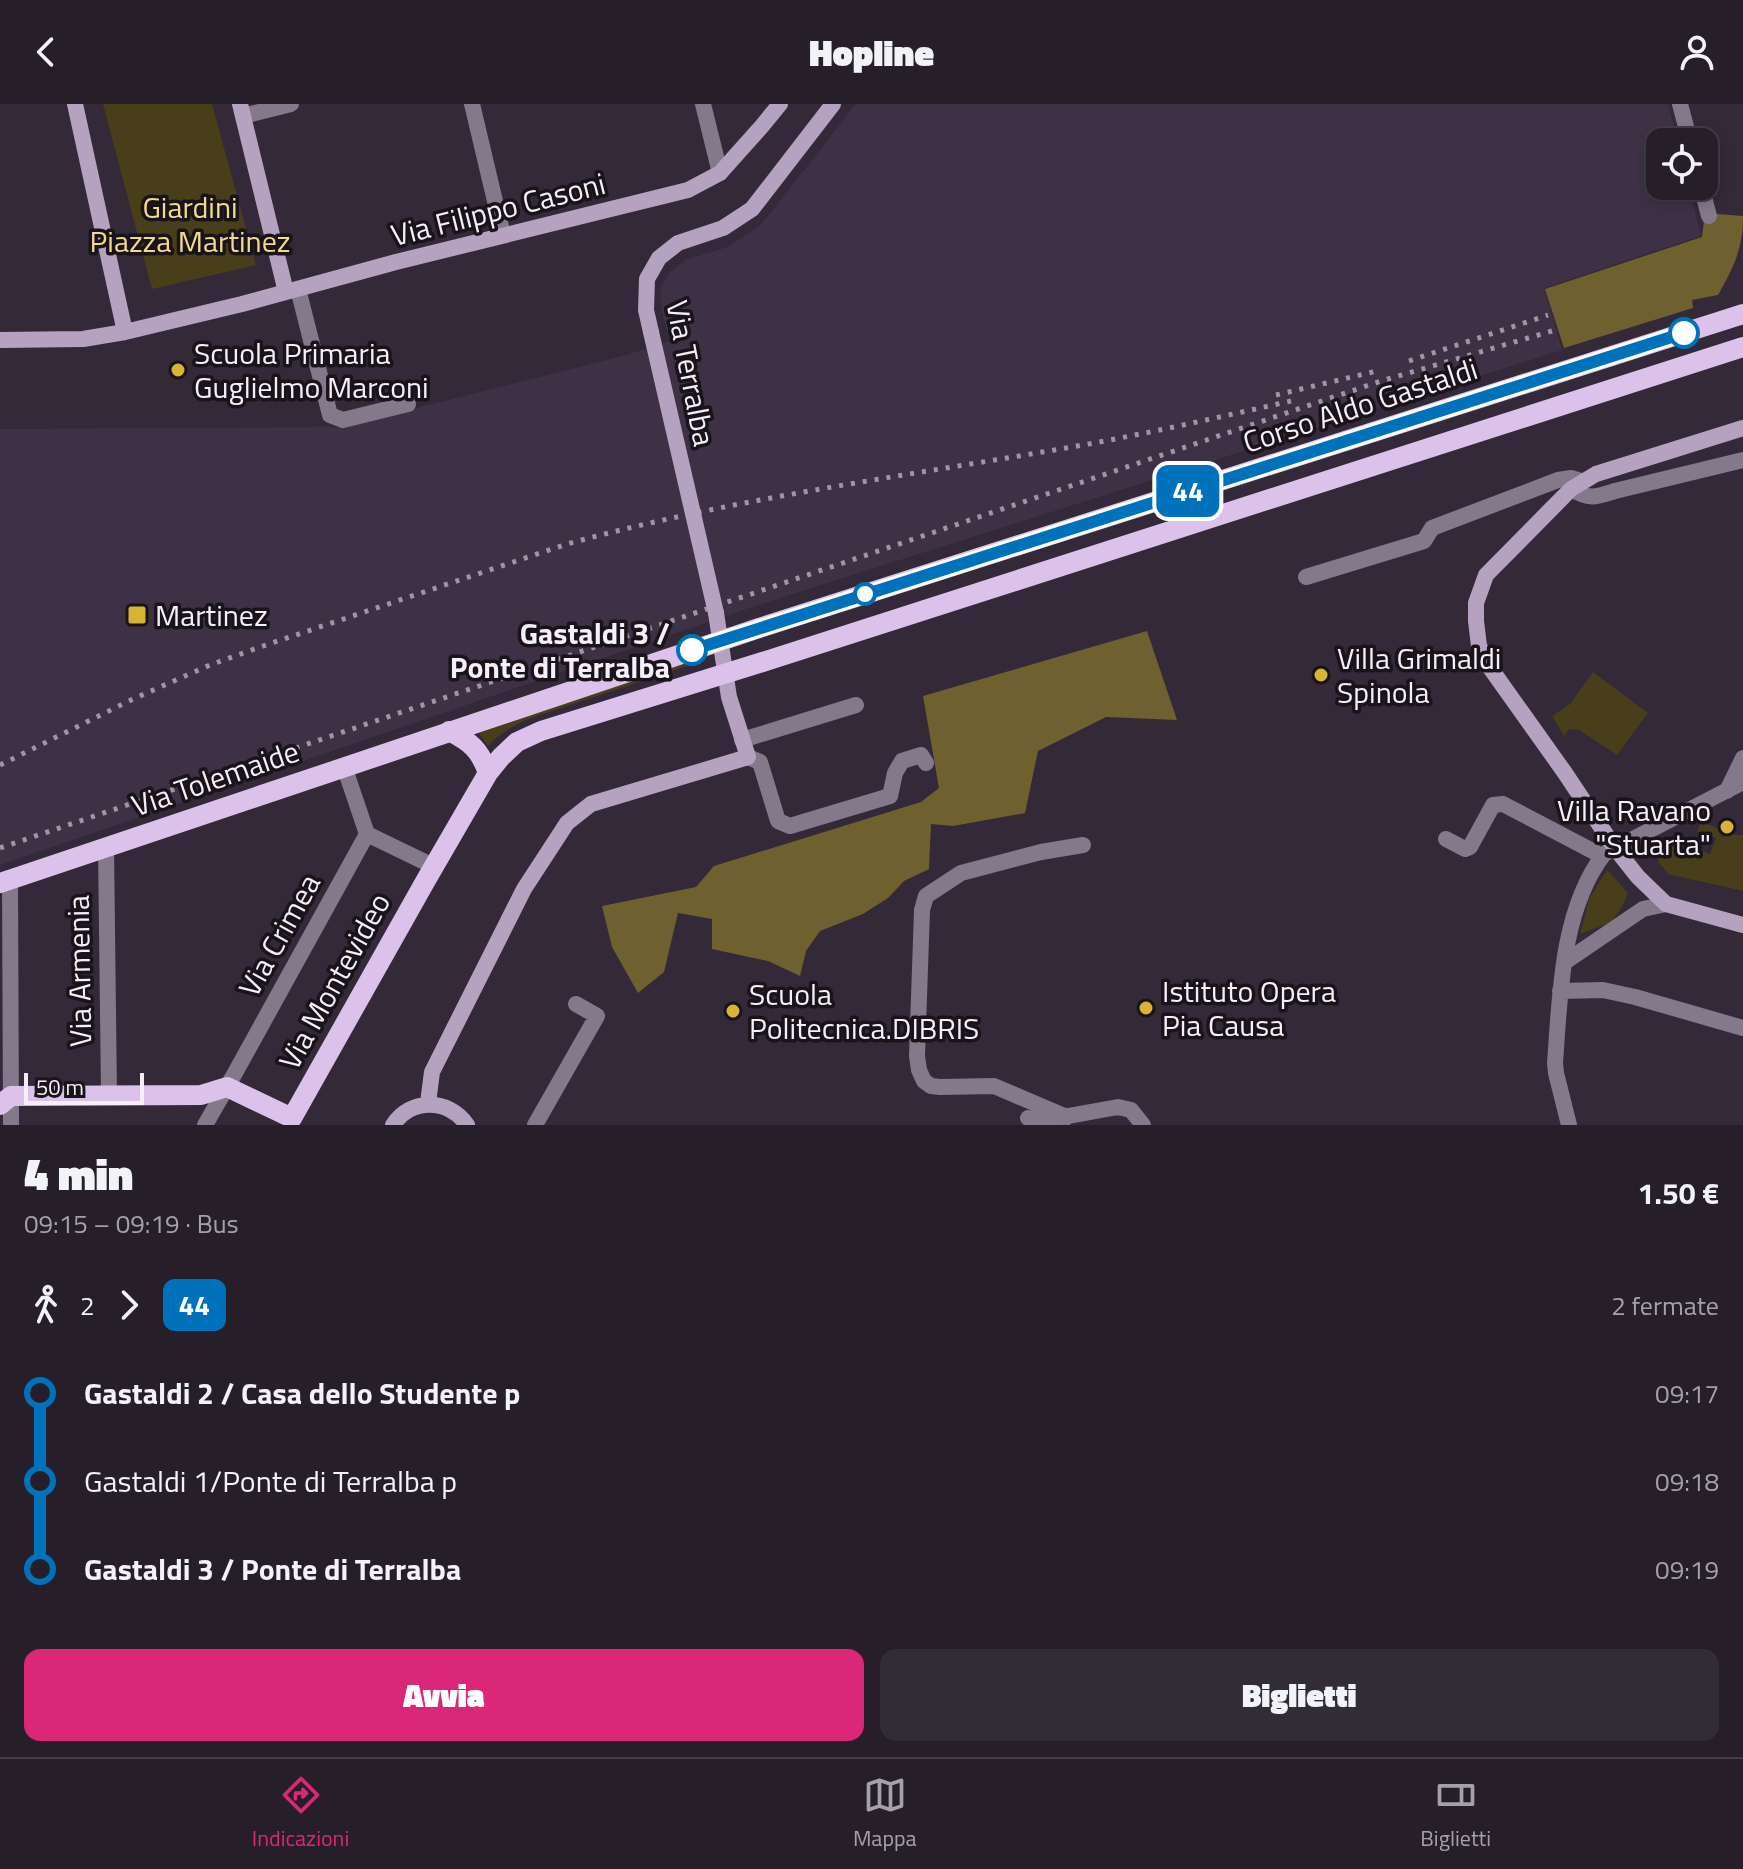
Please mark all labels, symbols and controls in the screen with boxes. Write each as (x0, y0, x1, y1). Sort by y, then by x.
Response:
text: Hopline (809, 25, 934, 80)
icon: back (24, 30, 68, 74)
icon: person (1675, 30, 1719, 74)
map controls (1646, 128, 1718, 200)
button: locate (1646, 128, 1718, 200)
street label: Via Filippo Casoni (386, 160, 610, 258)
park label: Giardini Piazza Martinez (90, 184, 290, 264)
street label: Via Terralba (654, 296, 728, 450)
unlabelled marker (1669, 318, 1699, 348)
place label: Scuola Primaria Guglielmo Marconi (194, 330, 429, 410)
street label: Corso Aldo Gastaldi (1237, 345, 1483, 465)
marker: Scuola Primaria Guglielmo Marconi (169, 361, 187, 379)
line badge: 44 (1152, 465, 1224, 517)
text: 44 (1172, 469, 1204, 512)
unlabelled marker (854, 583, 876, 605)
place label: Martinez (155, 592, 268, 638)
marker: Martinez (126, 604, 148, 626)
place label: Gastaldi 3 / Ponte di Terralba (450, 610, 670, 690)
marker: Gastaldi 3 / Ponte di Terralba (677, 635, 707, 665)
place label: Villa Grimaldi Spinola (1337, 635, 1501, 715)
marker: Villa Grimaldi Spinola (1312, 666, 1330, 684)
street label: Via Tolemaide (125, 728, 305, 828)
place label: Villa Ravano "Stuarta" (1557, 787, 1711, 867)
marker: Villa Ravano "Stuarta" (1718, 818, 1736, 836)
street label: Via Crimea (226, 865, 332, 1005)
street label: Via Montevideo (266, 884, 402, 1078)
street label: Via Armenia (55, 895, 103, 1047)
place label: Istituto Opera Pia Causa (1162, 968, 1336, 1048)
place label: Scuola Politecnica.DIBRIS (749, 971, 979, 1051)
marker: Istituto Opera Pia Causa (1137, 999, 1155, 1017)
marker: Scuola Politecnica.DIBRIS (724, 1002, 742, 1020)
scale bar (24, 1069, 144, 1105)
text: 50 m (36, 1070, 84, 1104)
text: 4 min (24, 1140, 133, 1207)
text: 1.50 € (1638, 1170, 1719, 1216)
text: 09:15 – 09:19 · Bus (24, 1204, 239, 1243)
icon: walk (24, 1283, 68, 1327)
icon: forward (107, 1283, 151, 1327)
text: 44 (179, 1283, 210, 1326)
text: 2 (80, 1286, 95, 1325)
text: 2 fermate (1611, 1286, 1719, 1325)
text: Gastaldi 2 / Casa dello Studente p (84, 1370, 520, 1416)
text: 09:17 (1655, 1374, 1719, 1413)
text: Gastaldi 1/Ponte di Terralba p (84, 1458, 457, 1504)
text: 09:18 (1655, 1462, 1719, 1501)
text: Gastaldi 3 / Ponte di Terralba (84, 1546, 461, 1592)
text: 09:19 (1655, 1550, 1719, 1589)
button: Avvia (24, 1649, 864, 1741)
button: Biglietti (880, 1649, 1719, 1741)
tab: Indicazioni (252, 1773, 349, 1855)
tab: Mappa (853, 1773, 917, 1855)
tab: Biglietti (1420, 1773, 1491, 1855)

